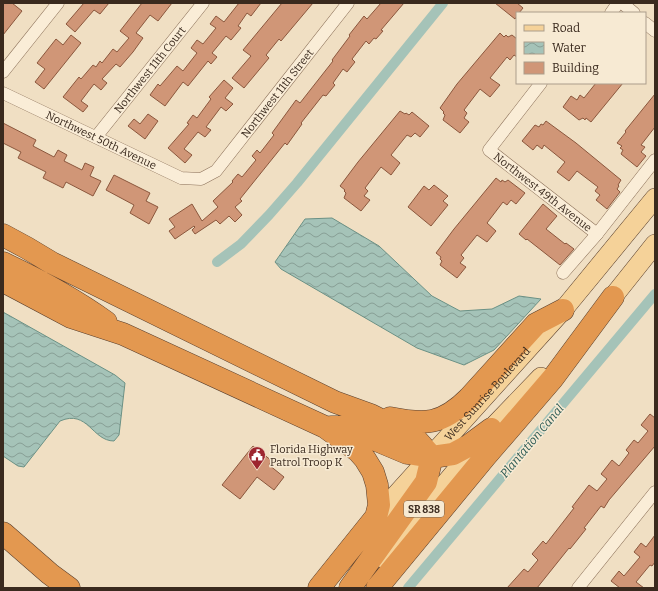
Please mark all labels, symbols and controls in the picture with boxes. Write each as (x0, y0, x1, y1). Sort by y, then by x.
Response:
legend (516, 12, 646, 84)
text: Road (552, 21, 580, 35)
street label: Northwest 11th Court (112, 24, 189, 116)
text: Water (552, 41, 587, 55)
street label: Northwest 11th Street (239, 47, 316, 141)
text: Building (552, 61, 599, 75)
street label: Northwest 50th Avenue (44, 109, 158, 172)
street label: Northwest 49th Avenue (491, 150, 594, 234)
street label: West Sunrise Boulevard (442, 344, 534, 444)
water label: Plantation Canal (497, 402, 567, 480)
place label: Florida Highway Patrol Troop K (270, 443, 353, 469)
public building icon: Florida Highway Patrol Troop K (247, 445, 267, 470)
road number: SR 838 (404, 501, 444, 517)

